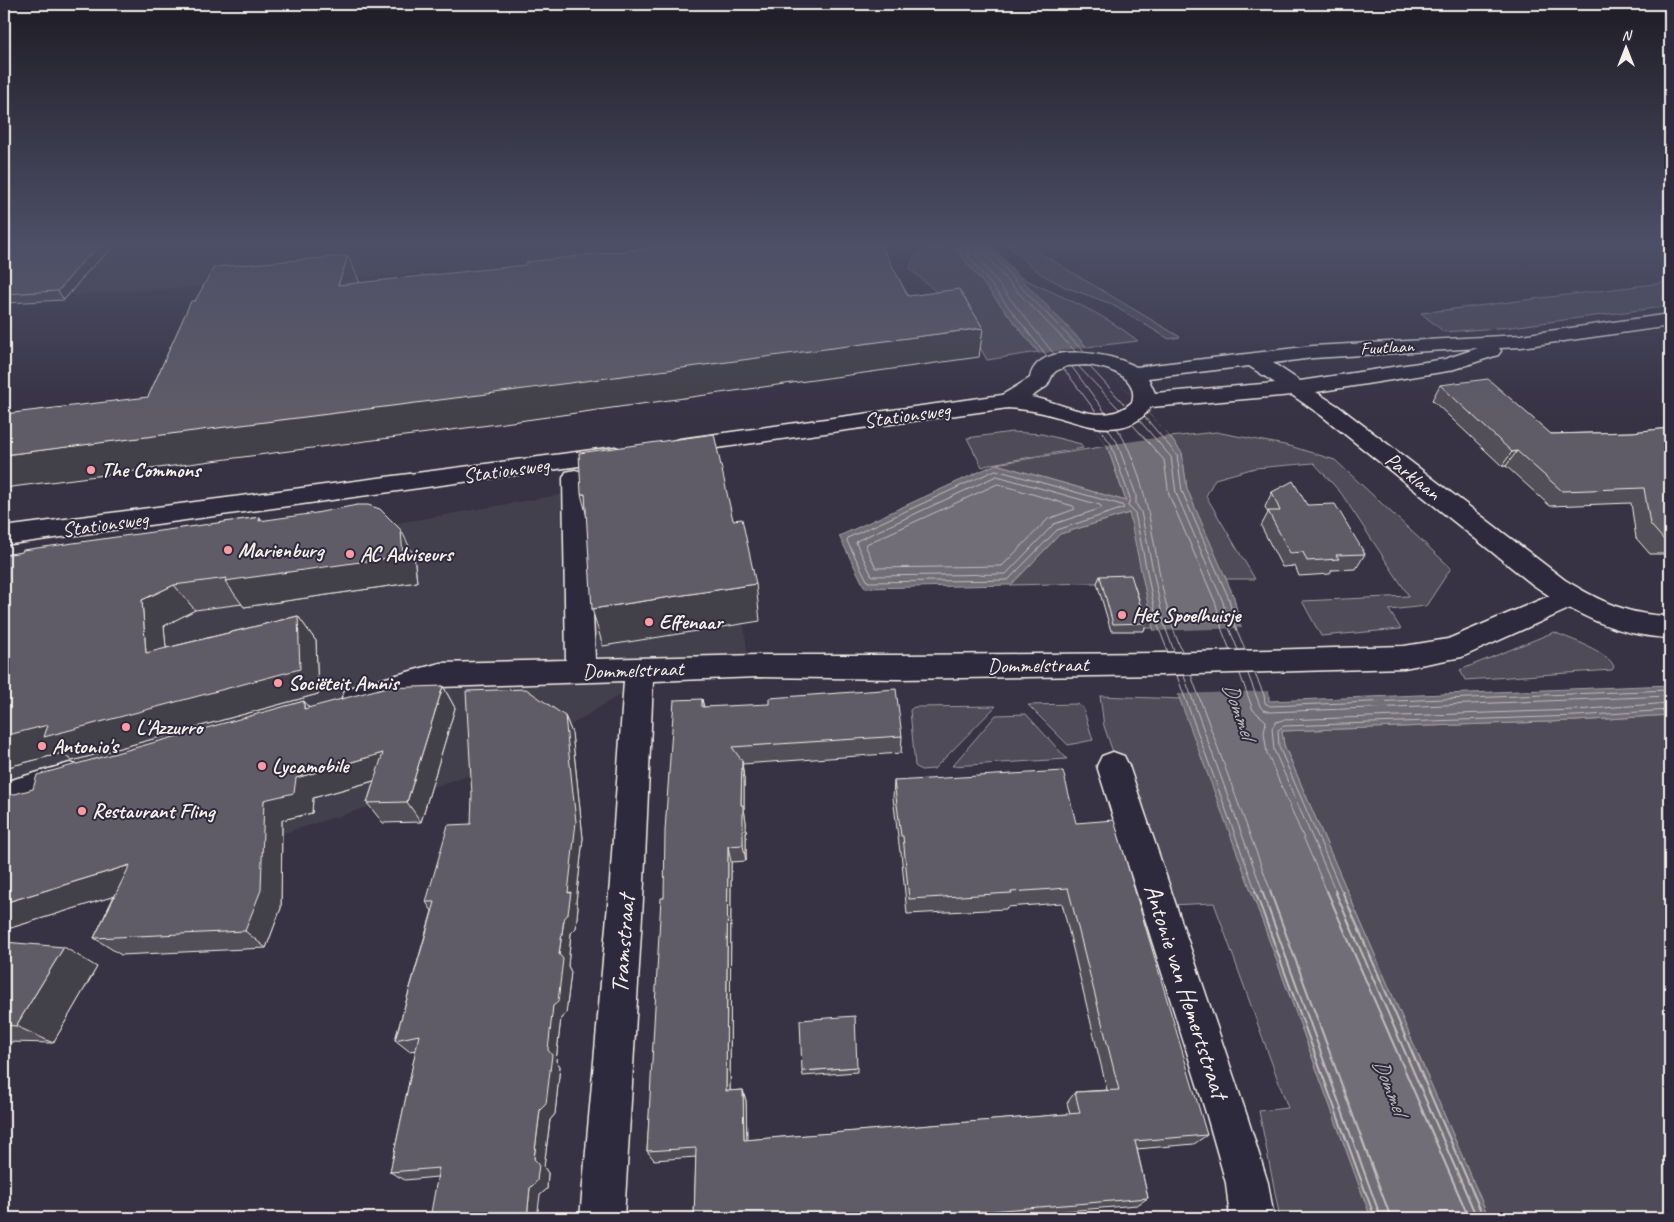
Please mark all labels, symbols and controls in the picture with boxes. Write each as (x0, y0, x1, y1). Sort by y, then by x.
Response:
north arrow (1602, 22, 1652, 72)
text: N (1622, 27, 1633, 44)
street label: Fuutlaan (1360, 335, 1415, 359)
street label: Stationsweg (862, 396, 953, 434)
street label: Parklaan (1380, 446, 1446, 506)
street label: Stationsweg (461, 451, 552, 489)
place label: The Commons (101, 457, 203, 483)
marker: The Commons (85, 464, 97, 476)
street label: Stationsweg (60, 505, 151, 543)
place label: Marienburg (238, 537, 326, 563)
place label: AC Adviseurs (360, 541, 455, 567)
marker: Marienburg (222, 544, 234, 556)
marker: AC Adviseurs (344, 548, 356, 560)
place label: Het Spoelhuisje (1132, 602, 1242, 628)
place label: Effenaar (659, 609, 725, 635)
marker: Het Spoelhuisje (1116, 609, 1128, 621)
marker: Effenaar (643, 616, 655, 628)
street label: Dommelstraat (987, 651, 1091, 679)
street label: Dommelstraat (582, 655, 686, 685)
place label: Sociëteit Amnis (288, 670, 401, 696)
marker: Sociëteit Amnis (272, 677, 284, 689)
water label: Dommel (1216, 679, 1265, 749)
place label: L'Azzurro (136, 714, 205, 740)
marker: L'Azzurro (120, 721, 132, 733)
place label: Antonio's (52, 733, 121, 759)
marker: Antonio's (36, 740, 48, 752)
place label: Lycamobile (272, 753, 350, 779)
marker: Lycamobile (256, 760, 268, 772)
place label: Restaurant Fling (92, 798, 217, 824)
marker: Restaurant Fling (76, 805, 88, 817)
street label: Antonie van Hemertstraat (1136, 880, 1237, 1106)
street label: Tramstraat (604, 890, 643, 995)
water label: Dommel (1366, 1055, 1417, 1125)

